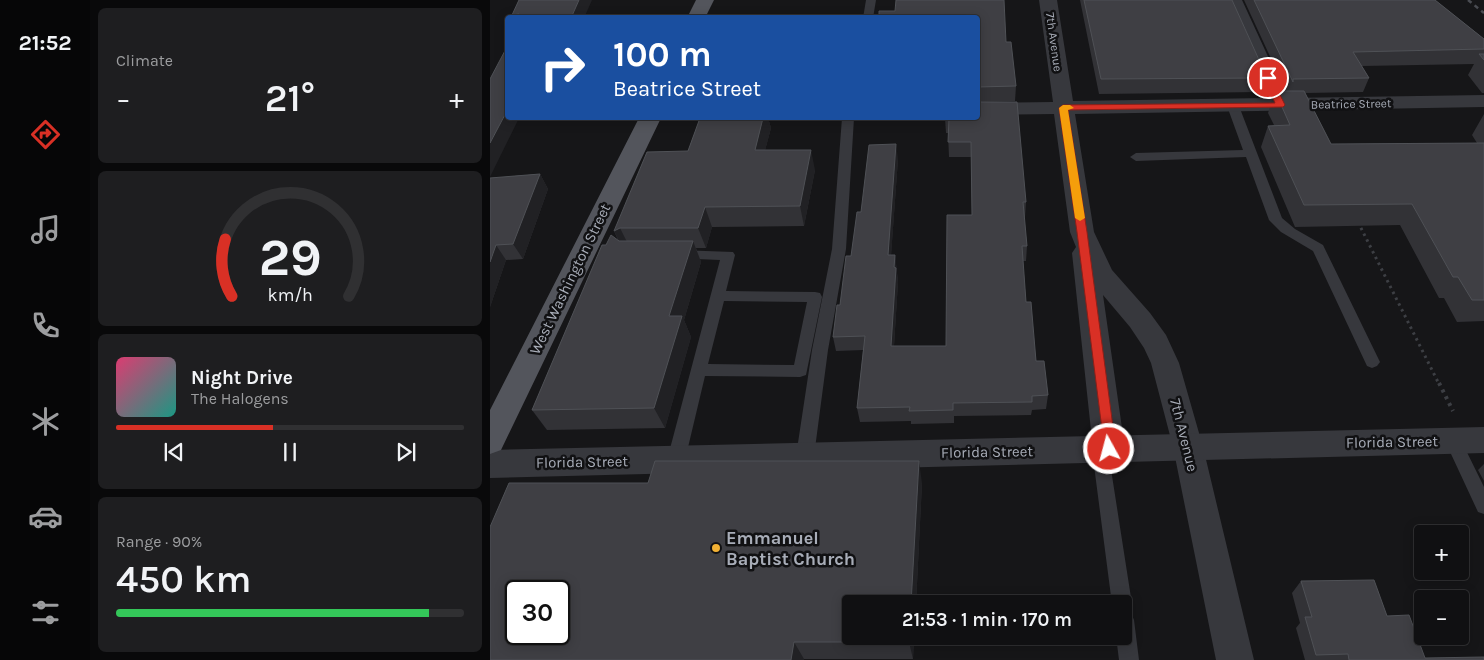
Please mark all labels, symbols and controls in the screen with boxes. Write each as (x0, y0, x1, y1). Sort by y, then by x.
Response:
street label: 7th Avenue (1043, 11, 1065, 73)
text: 21:52 (18, 30, 72, 56)
text: 100 m (613, 34, 712, 75)
icon: right (530, 35, 595, 100)
text: Climate (116, 51, 173, 70)
pin (1247, 57, 1289, 99)
icon: arrive (1254, 64, 1282, 92)
text: 21° (265, 76, 315, 121)
text: Beatrice Street (613, 76, 761, 102)
text: − (116, 82, 131, 115)
text: + (449, 82, 464, 115)
street label: Beatrice Street (1310, 96, 1392, 112)
icon: directions (28, 117, 63, 152)
street label: West Washington Street (526, 200, 615, 357)
icon: music (28, 212, 63, 247)
text: 29 (258, 227, 322, 288)
text: km/h (267, 285, 313, 306)
icon: phone (28, 308, 63, 343)
text: Night Drive (191, 367, 293, 389)
text: The Halogens (191, 389, 289, 408)
street label: 7th Avenue (1166, 397, 1202, 473)
icon: climate (28, 404, 63, 439)
position arrow (1082, 422, 1134, 474)
street label: Florida Street (1346, 432, 1439, 452)
icon: previous (160, 438, 188, 466)
icon: pause (276, 438, 304, 466)
icon: next (392, 438, 420, 466)
street label: Florida Street (941, 442, 1034, 462)
street label: Florida Street (536, 452, 629, 472)
icon: car (28, 499, 63, 534)
map controls (1414, 525, 1469, 645)
button: + (1414, 525, 1469, 580)
place label: Emmanuel Baptist Church (726, 527, 855, 570)
text: Range · 90% (116, 532, 202, 551)
marker: Emmanuel Baptist Church (710, 542, 722, 554)
text: 450 km (116, 557, 251, 602)
speed limit sign: 30 (505, 580, 570, 645)
button: − (1414, 590, 1469, 645)
icon: filters (28, 595, 63, 630)
text: 21:53 · 1 min · 170 m (902, 609, 1072, 631)

